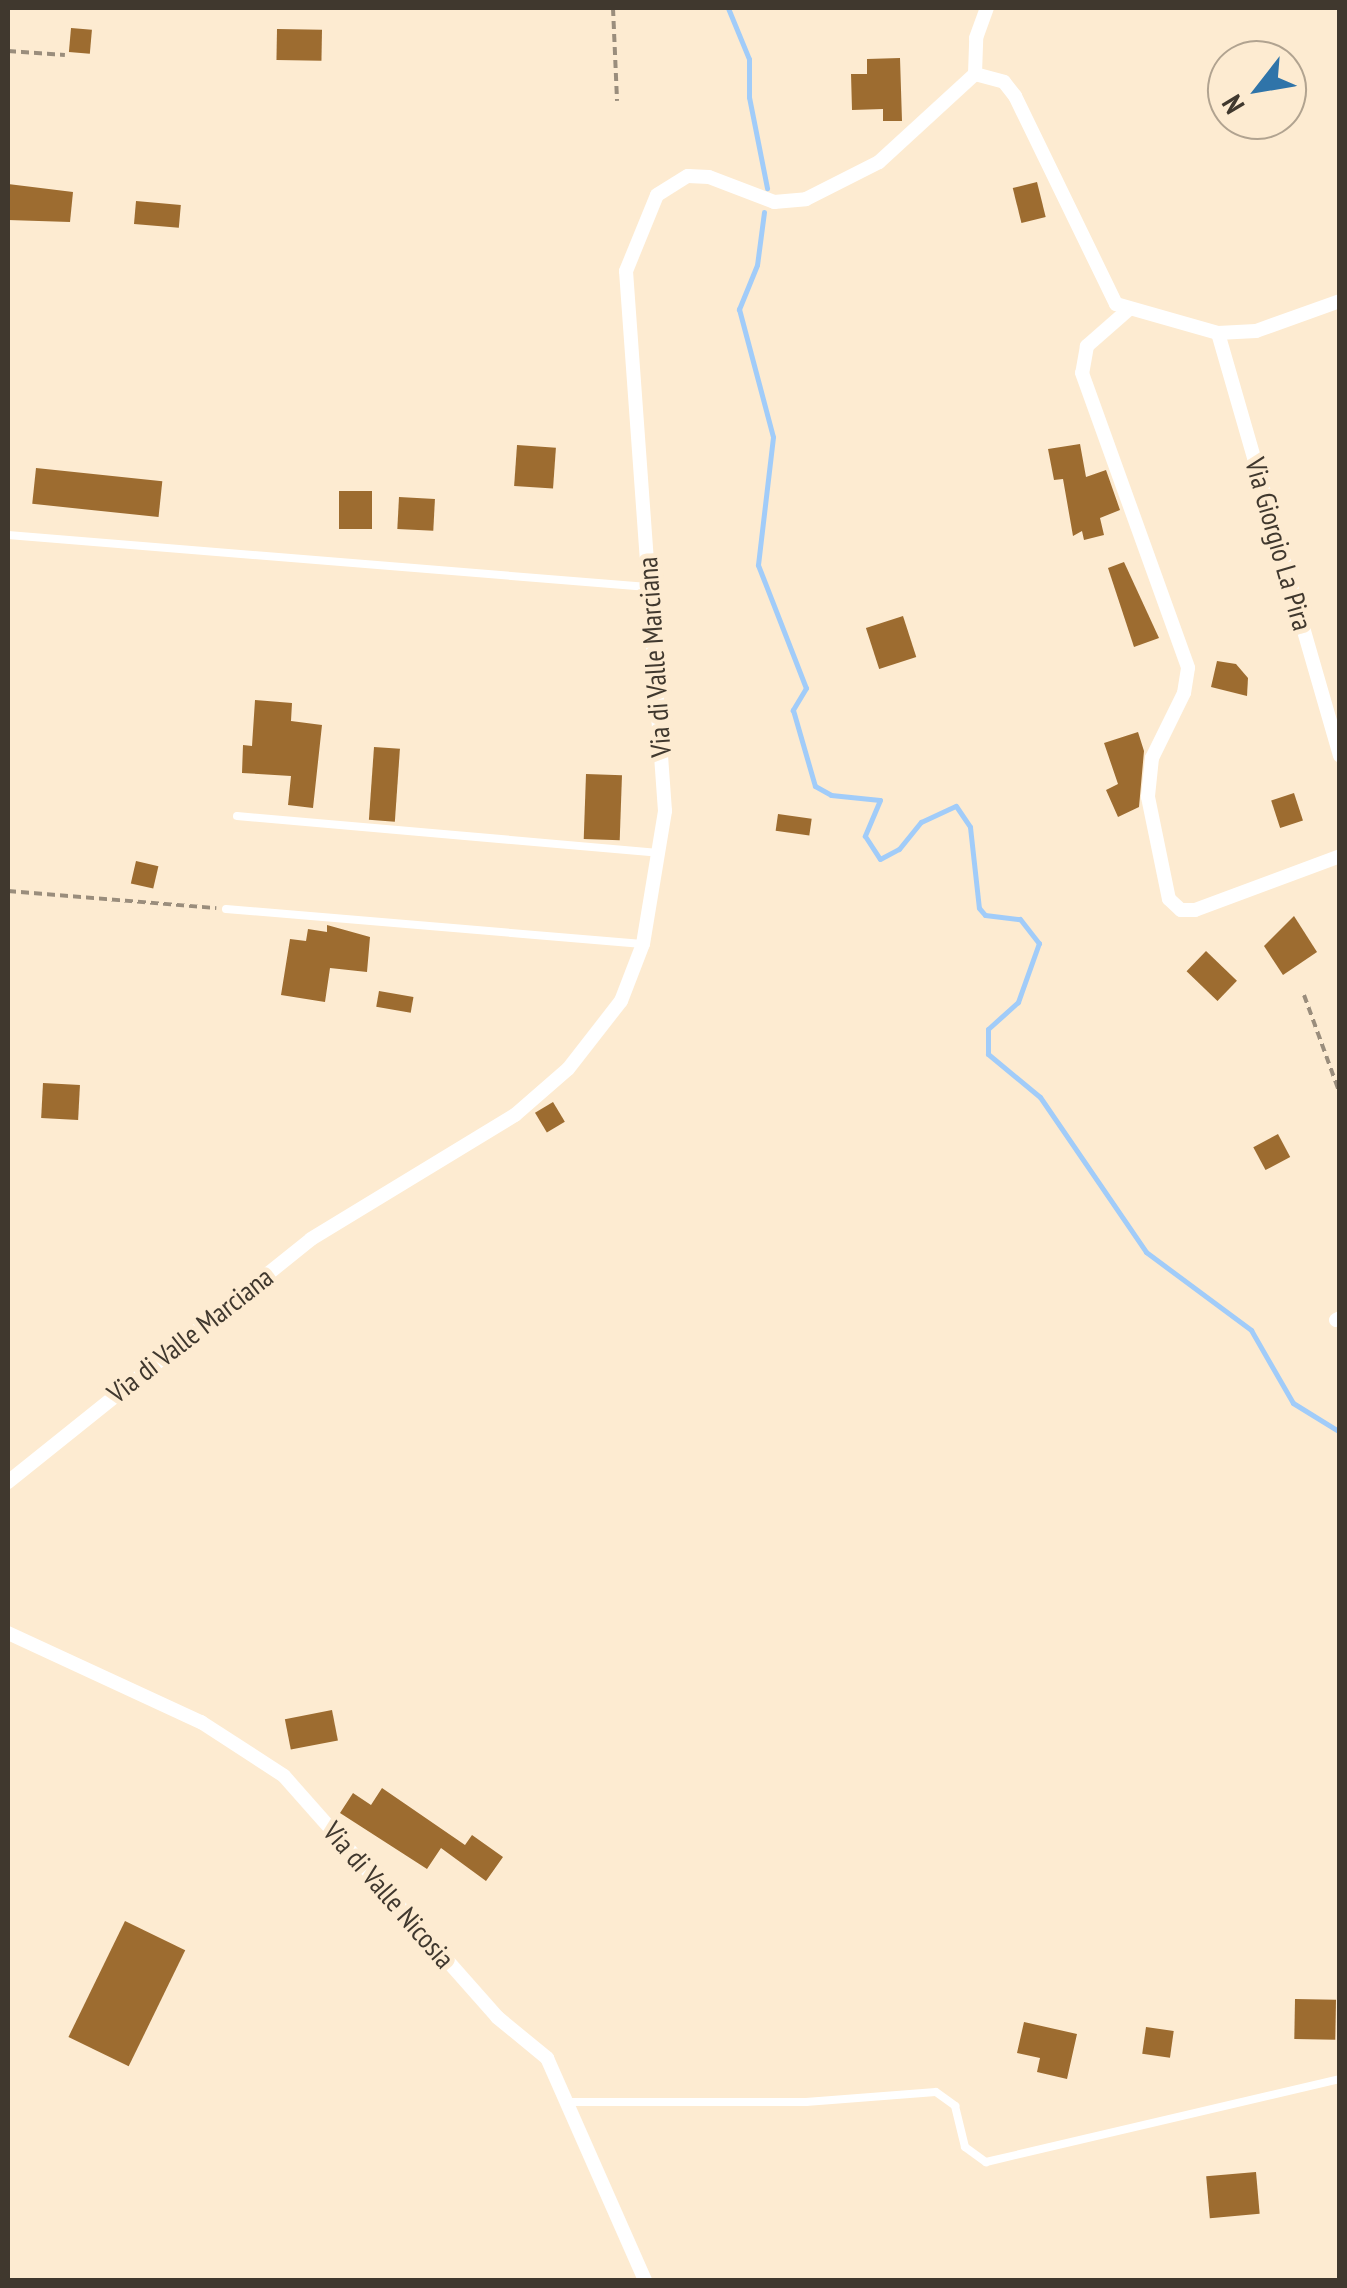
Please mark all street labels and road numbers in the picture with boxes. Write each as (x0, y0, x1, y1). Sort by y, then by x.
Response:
street label: Via Giorgio La Pira (1238, 454, 1320, 634)
street label: Via di Valle Marciana (630, 555, 678, 759)
street label: Via di Valle Marciana (100, 1260, 280, 1410)
street label: Via di Valle Nicosia (316, 1815, 462, 1975)

